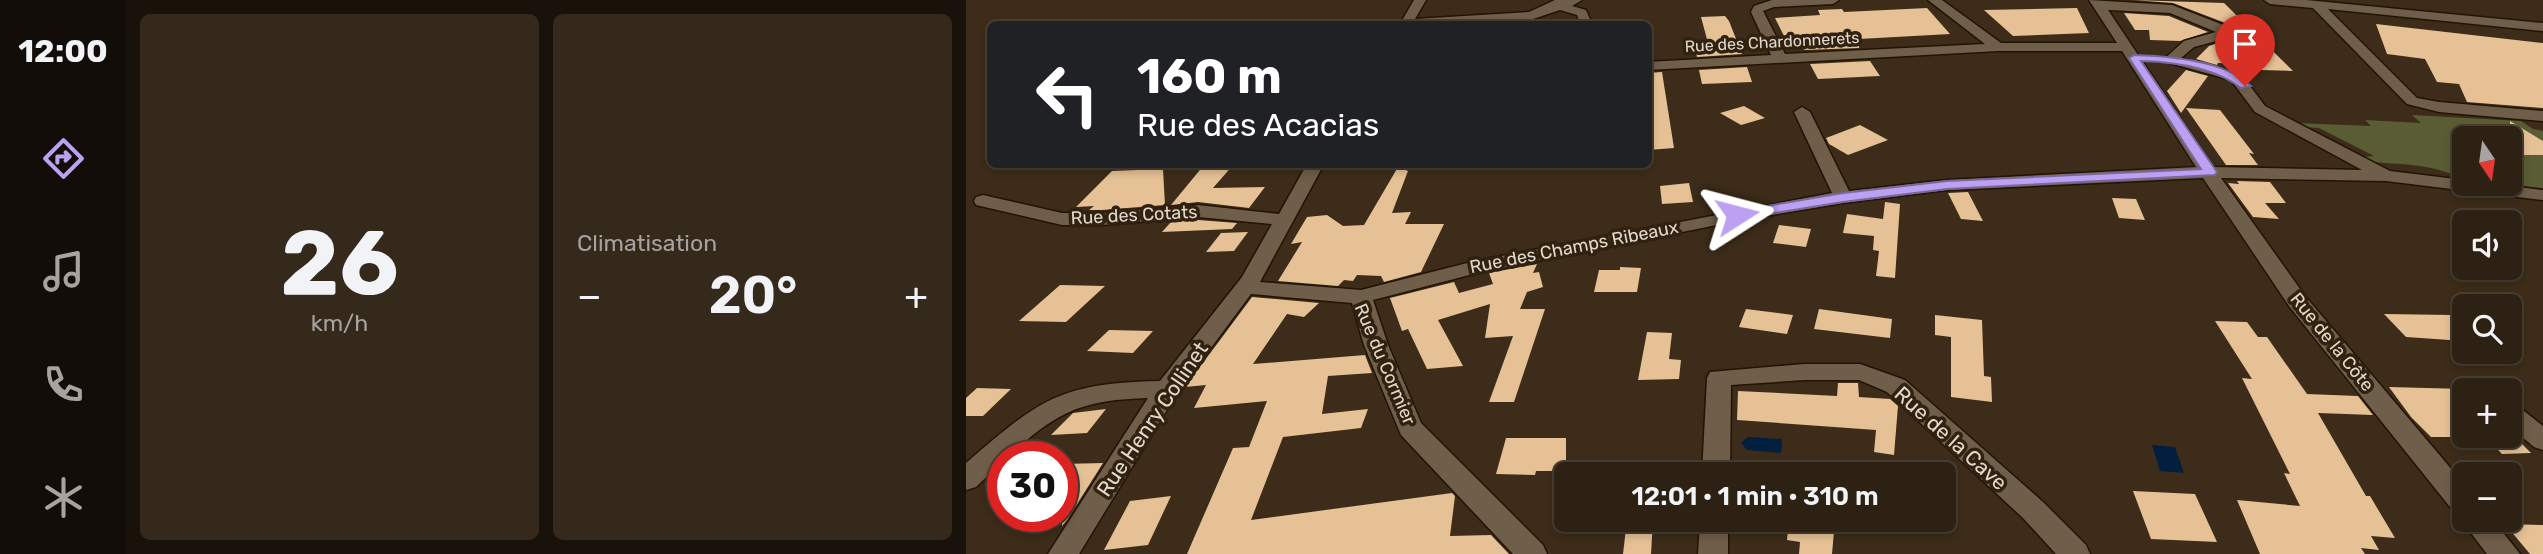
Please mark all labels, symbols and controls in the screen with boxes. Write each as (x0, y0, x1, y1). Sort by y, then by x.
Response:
pin (2215, 14, 2275, 86)
icon: arrive (2226, 25, 2264, 63)
street label: Rue des Chardonnerets (1684, 28, 1860, 56)
text: 12:00 (18, 32, 108, 70)
text: 160 m (1137, 47, 1282, 105)
icon: left (1022, 49, 1113, 140)
text: Rue des Acacias (1137, 106, 1379, 144)
north arrow (2452, 126, 2522, 196)
map controls (2452, 126, 2522, 532)
icon: directions (39, 134, 88, 183)
position arrow (1700, 178, 1774, 252)
street label: Rue des Cotats (1070, 201, 1198, 229)
text: 26 (280, 209, 399, 317)
button: sound (2452, 210, 2522, 280)
street label: Rue des Champs Ribeaux (1468, 216, 1680, 278)
text: Climatisation (577, 229, 717, 257)
icon: music (39, 247, 88, 296)
text: 20° (709, 264, 797, 326)
text: − (577, 273, 602, 319)
text: + (904, 273, 928, 319)
street label: Rue de la Côte (2286, 288, 2378, 396)
button: search (2452, 294, 2522, 364)
street label: Rue du Cormier (1350, 300, 1420, 428)
text: km/h (311, 309, 368, 337)
street label: Rue Henry Collinet (1091, 337, 1213, 501)
icon: phone (39, 360, 88, 409)
button: + (2452, 378, 2522, 448)
street label: Rue de la Cave (1890, 381, 2012, 495)
speed limit sign: 30 (987, 441, 1078, 532)
button: − (2452, 462, 2522, 532)
icon: climate (39, 473, 88, 522)
text: 12:01 · 1 min · 310 m (1631, 481, 1879, 512)

